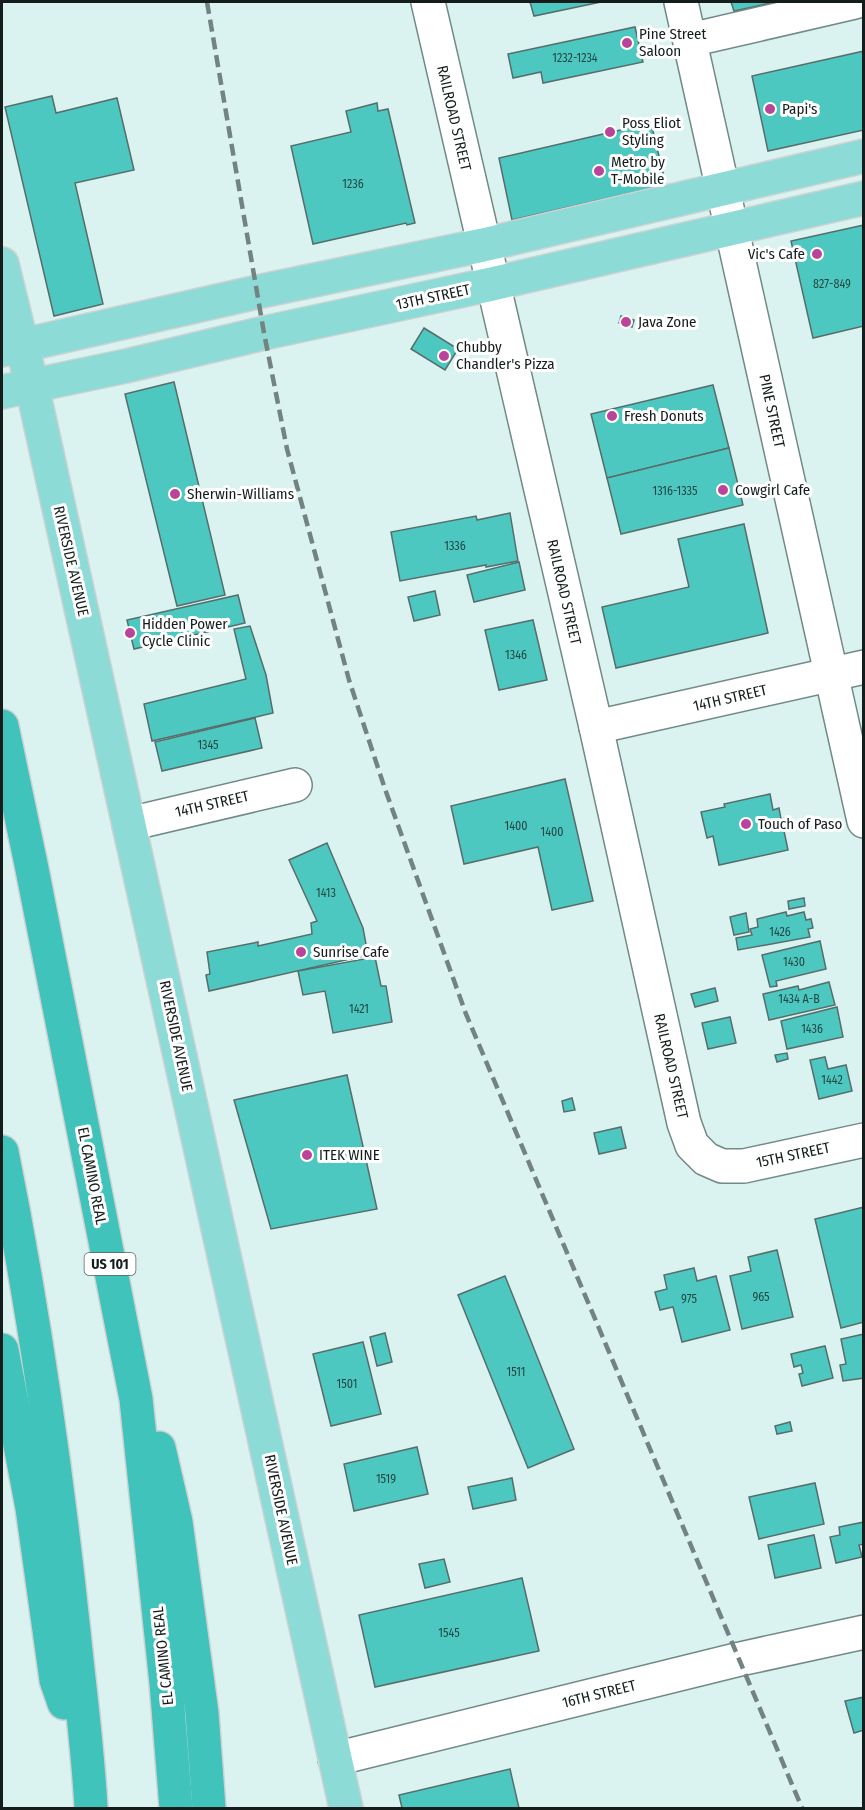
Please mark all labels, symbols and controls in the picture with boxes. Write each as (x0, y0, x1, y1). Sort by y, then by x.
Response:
place label: Pine Street Saloon (639, 25, 706, 60)
marker: Pine Street Saloon (620, 36, 634, 50)
house number: 1232-1234 (552, 51, 598, 65)
street label: RAILROAD STREET (433, 64, 475, 172)
place label: Papi's (782, 100, 817, 118)
marker: Papi's (763, 102, 777, 116)
place label: Poss Eliot Styling (622, 114, 681, 149)
marker: Poss Eliot Styling (603, 125, 617, 139)
place label: Metro by T-Mobile (611, 153, 665, 188)
marker: Metro by T-Mobile (592, 164, 606, 178)
house number: 1236 (342, 177, 364, 191)
place label: Vic's Cafe (748, 245, 805, 263)
marker: Vic's Cafe (810, 247, 824, 261)
house number: 827-849 (813, 277, 851, 291)
street label: 13TH STREET (394, 280, 472, 314)
place label: Java Zone (638, 313, 697, 331)
marker: Java Zone (619, 315, 633, 329)
place label: Chubby Chandler's Pizza (456, 338, 555, 373)
marker: Chubby Chandler's Pizza (437, 349, 451, 363)
street label: PINE STREET (755, 373, 789, 449)
place label: Fresh Donuts (624, 407, 704, 425)
marker: Fresh Donuts (605, 409, 619, 423)
place label: Cowgirl Cafe (735, 481, 810, 499)
marker: Cowgirl Cafe (716, 483, 730, 497)
house number: 1316-1335 (652, 484, 698, 498)
place label: Sherwin-Williams (187, 485, 294, 503)
marker: Sherwin-Williams (168, 487, 182, 501)
street label: RIVERSIDE AVENUE (50, 504, 92, 618)
street label: RAILROAD STREET (543, 538, 585, 646)
house number: 1336 (444, 539, 466, 553)
place label: Hidden Power Cycle Clinic (142, 615, 228, 650)
marker: Hidden Power Cycle Clinic (123, 626, 137, 640)
house number: 1346 (505, 648, 527, 662)
street label: 14TH STREET (691, 681, 769, 715)
house number: 1345 (197, 738, 219, 752)
street label: 14TH STREET (173, 787, 251, 821)
place label: Touch of Paso (758, 815, 842, 833)
marker: Touch of Paso (739, 817, 753, 831)
house number: 1400 (505, 819, 528, 833)
house number: 1400 (541, 825, 564, 839)
house number: 1413 (316, 886, 336, 900)
house number: 1426 (769, 925, 791, 939)
place label: Sunrise Cafe (313, 943, 389, 961)
marker: Sunrise Cafe (294, 945, 308, 959)
house number: 1430 (783, 955, 805, 969)
street label: RIVERSIDE AVENUE (155, 979, 197, 1093)
house number: 1434 A-B (778, 992, 820, 1006)
house number: 1421 (349, 1002, 369, 1016)
street label: RAILROAD STREET (650, 1012, 692, 1120)
house number: 1436 (801, 1022, 823, 1036)
house number: 1442 (821, 1073, 843, 1087)
street label: EL CAMINO REAL (74, 1126, 110, 1227)
street label: 15TH STREET (754, 1138, 832, 1172)
place label: ITEK WINE (319, 1146, 380, 1164)
marker: ITEK WINE (300, 1148, 314, 1162)
road number: US 101 (84, 1253, 136, 1275)
house number: 965 (752, 1290, 770, 1304)
house number: 975 (681, 1292, 697, 1306)
house number: 1511 (507, 1365, 525, 1379)
house number: 1501 (337, 1377, 357, 1391)
street label: RIVERSIDE AVENUE (260, 1453, 302, 1567)
house number: 1519 (376, 1472, 396, 1486)
street label: EL CAMINO REAL (149, 1605, 177, 1706)
house number: 1545 (438, 1626, 460, 1640)
street label: 16TH STREET (560, 1676, 638, 1712)

